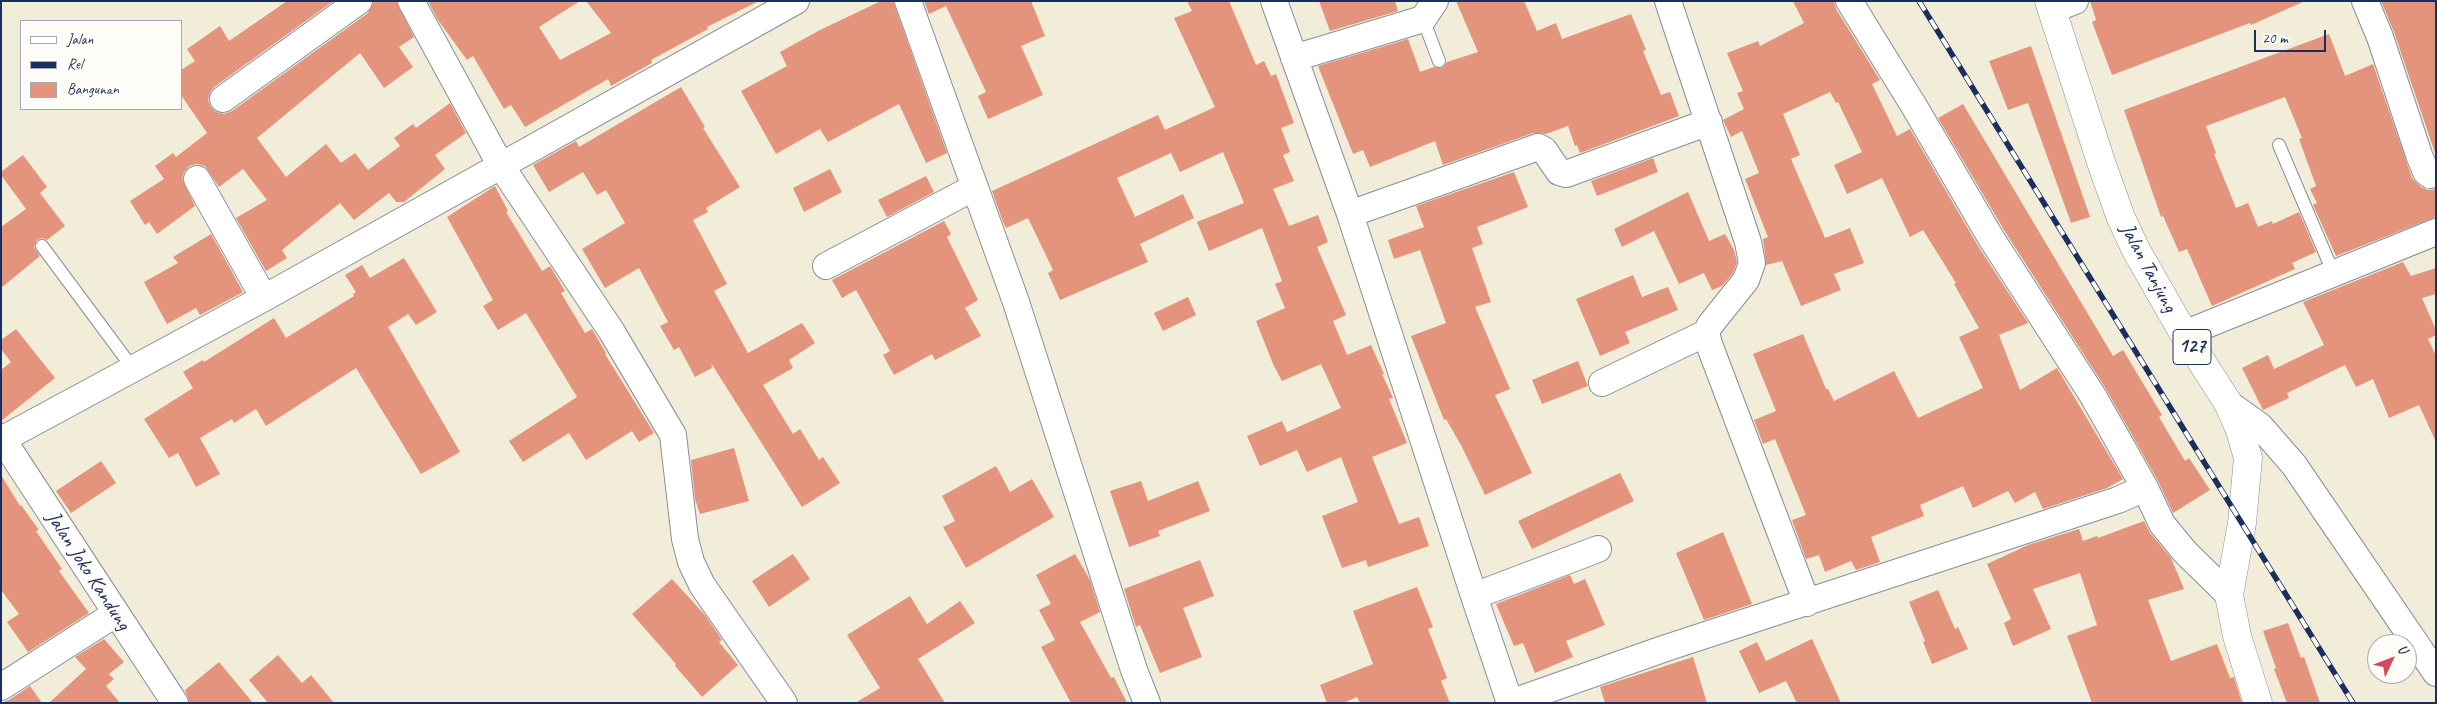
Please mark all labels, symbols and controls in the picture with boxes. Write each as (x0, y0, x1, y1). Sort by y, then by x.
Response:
legend (20, 20, 182, 110)
scale bar (2257, 20, 2330, 52)
text: 20 m (2262, 29, 2288, 48)
text: Jalan (67, 30, 93, 49)
text: Rel (67, 55, 82, 74)
text: Bangunan (67, 80, 119, 99)
street label: Jalan Tanjung (2114, 219, 2182, 317)
road number: 127 (2173, 330, 2211, 364)
street label: Jalan Joko Kandung (40, 507, 136, 635)
north arrow (2367, 634, 2417, 684)
text: U (2394, 641, 2411, 657)

